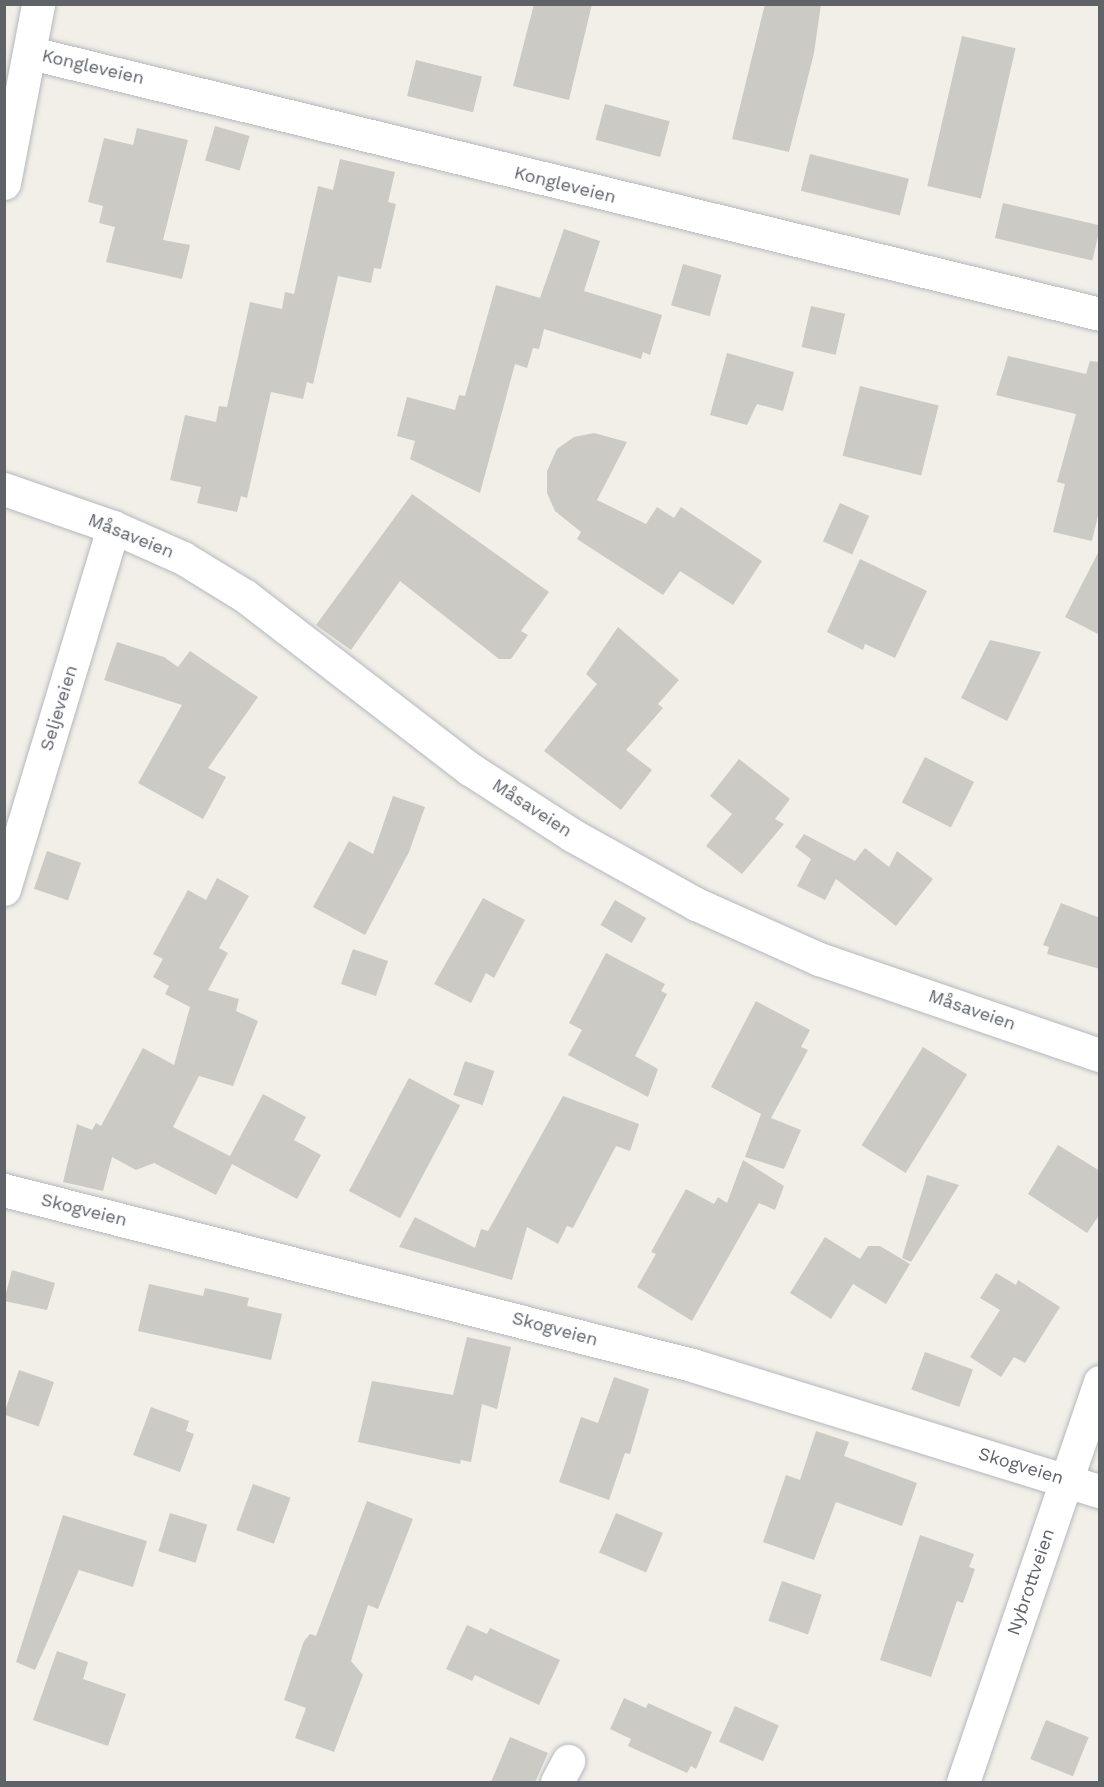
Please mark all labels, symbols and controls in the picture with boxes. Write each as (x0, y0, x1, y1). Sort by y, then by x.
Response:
street label: Kongleveien (40, 45, 146, 89)
street label: Kongleveien (512, 162, 618, 208)
street label: Måsaveien (85, 509, 177, 563)
street label: Seljeveien (36, 663, 82, 753)
street label: Måsaveien (488, 774, 576, 842)
street label: Måsaveien (926, 985, 1018, 1035)
street label: Skogveien (39, 1189, 129, 1231)
street label: Skogveien (510, 1307, 600, 1351)
street label: Skogveien (976, 1443, 1066, 1489)
street label: Nybrottveien (1003, 1526, 1059, 1638)

